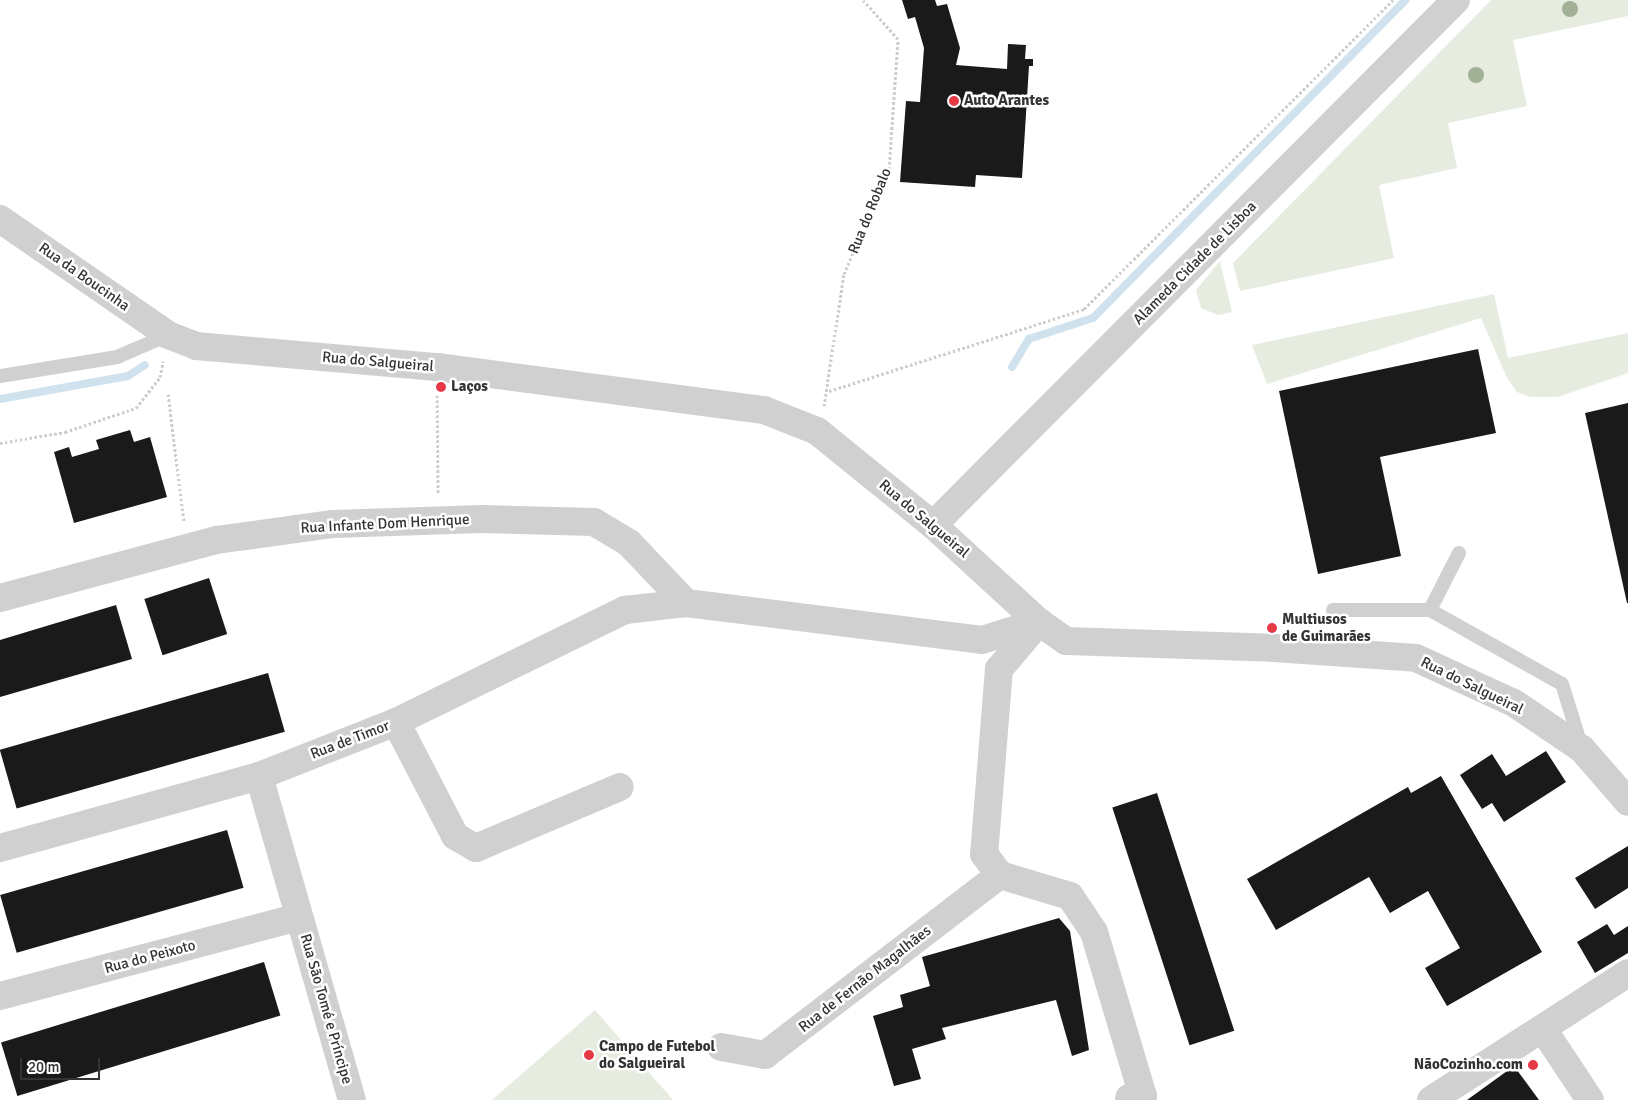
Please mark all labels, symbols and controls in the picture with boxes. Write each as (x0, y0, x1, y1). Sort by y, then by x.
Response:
place label: Auto Arantes (964, 92, 1049, 110)
marker: Auto Arantes (948, 95, 960, 107)
street label: Rua do Robalo (845, 165, 895, 257)
street label: Alameda Cidade de Lisboa (1130, 198, 1260, 328)
street label: Rua da Boucinha (35, 239, 133, 315)
street label: Rua do Salgueiral (321, 348, 435, 376)
place label: Laços (451, 378, 488, 396)
marker: Laços (435, 381, 447, 393)
street label: Rua do Salgueiral (875, 476, 973, 562)
street label: Rua Infante Dom Henrique (300, 511, 470, 537)
place label: Multiusos de Guimarães (1282, 610, 1371, 645)
marker: Multiusos de Guimarães (1266, 622, 1278, 634)
street label: Rua do Salgueiral (1418, 653, 1526, 719)
street label: Rua de Timor (308, 717, 392, 763)
street label: Rua de Fernão Magalhães (795, 922, 935, 1036)
street label: Rua São Tomé e Príncipe (296, 932, 356, 1086)
street label: Rua do Peixoto (102, 936, 198, 978)
place label: Campo de Futebol do Salgueiral (599, 1037, 715, 1072)
scale bar (22, 1048, 102, 1080)
marker: Campo de Futebol do Salgueiral (583, 1049, 595, 1061)
place label: NãoCozinho.com (1414, 1056, 1523, 1074)
text: 20 m (28, 1058, 59, 1076)
marker: NãoCozinho.com (1527, 1059, 1539, 1071)

